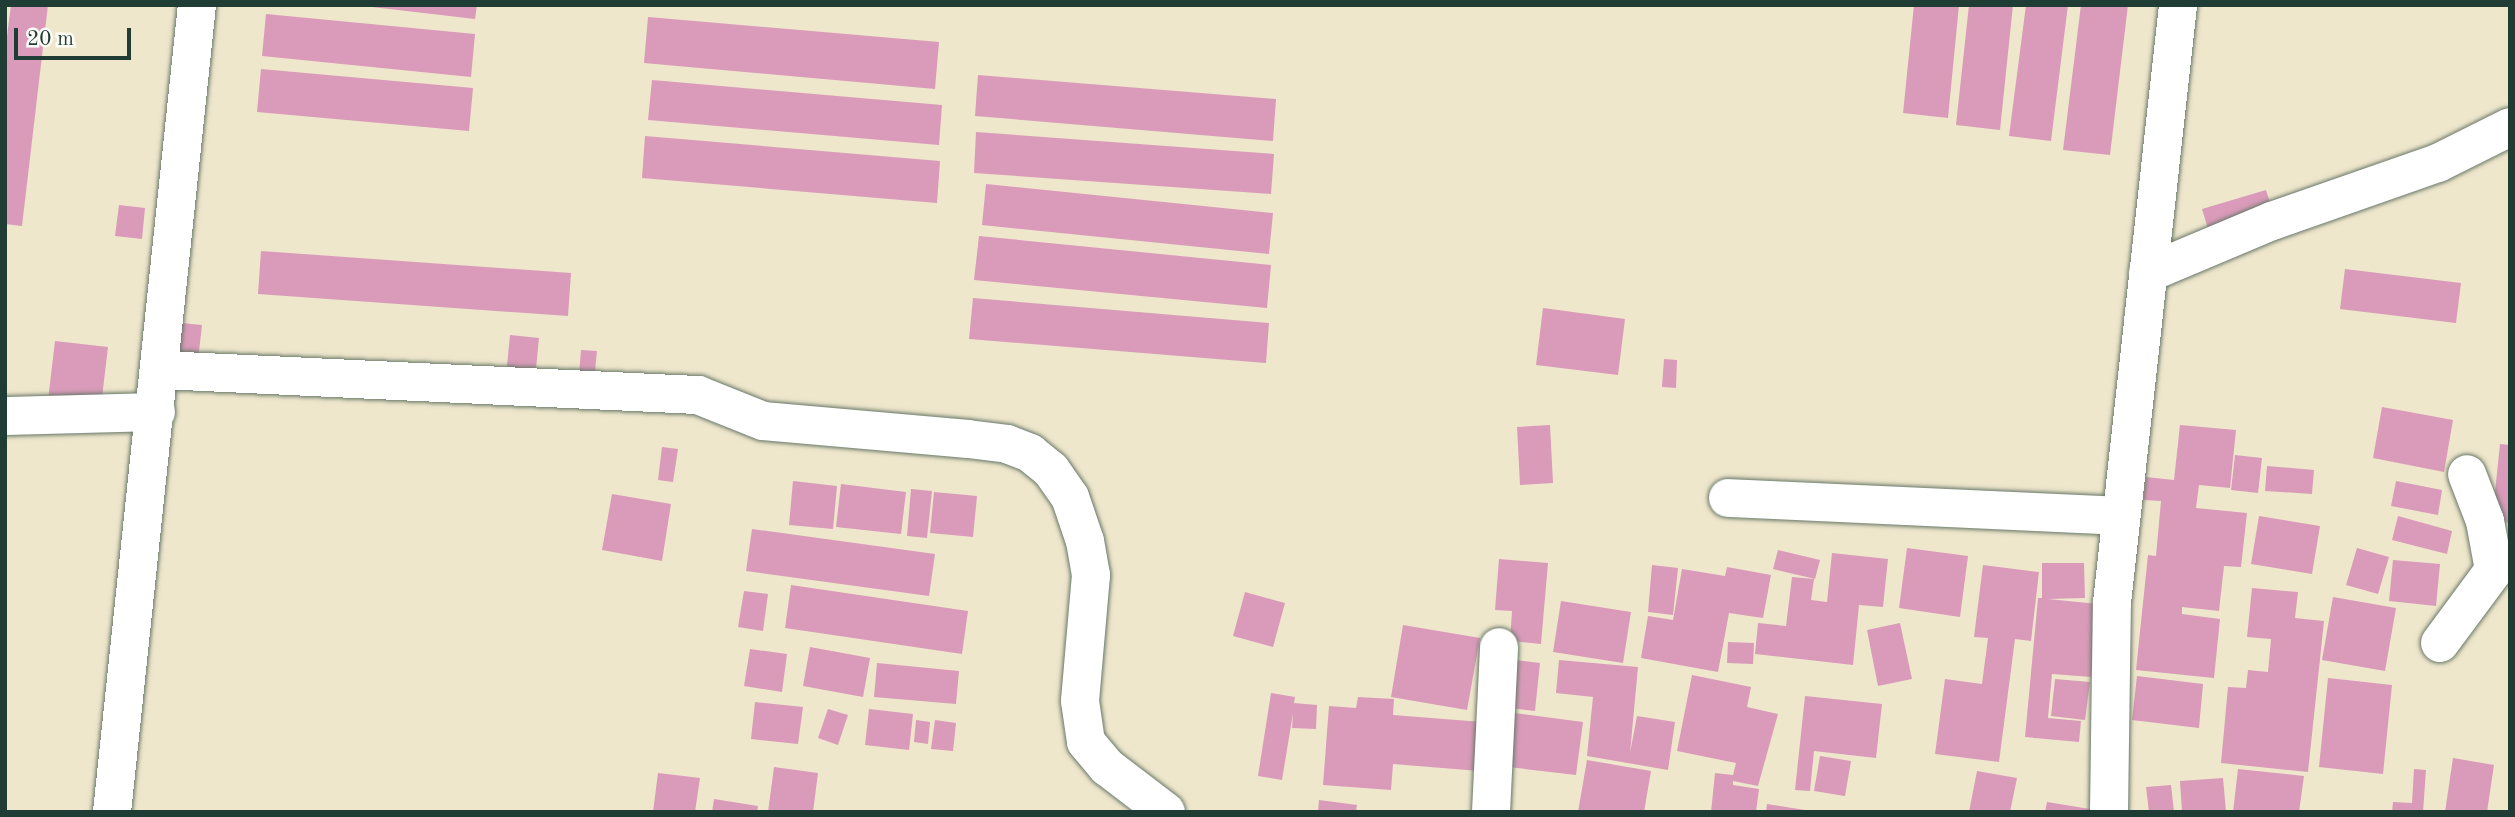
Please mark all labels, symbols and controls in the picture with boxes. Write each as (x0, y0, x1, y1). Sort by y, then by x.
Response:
scale bar (18, 14, 135, 58)
text: 20 m (27, 29, 74, 50)

